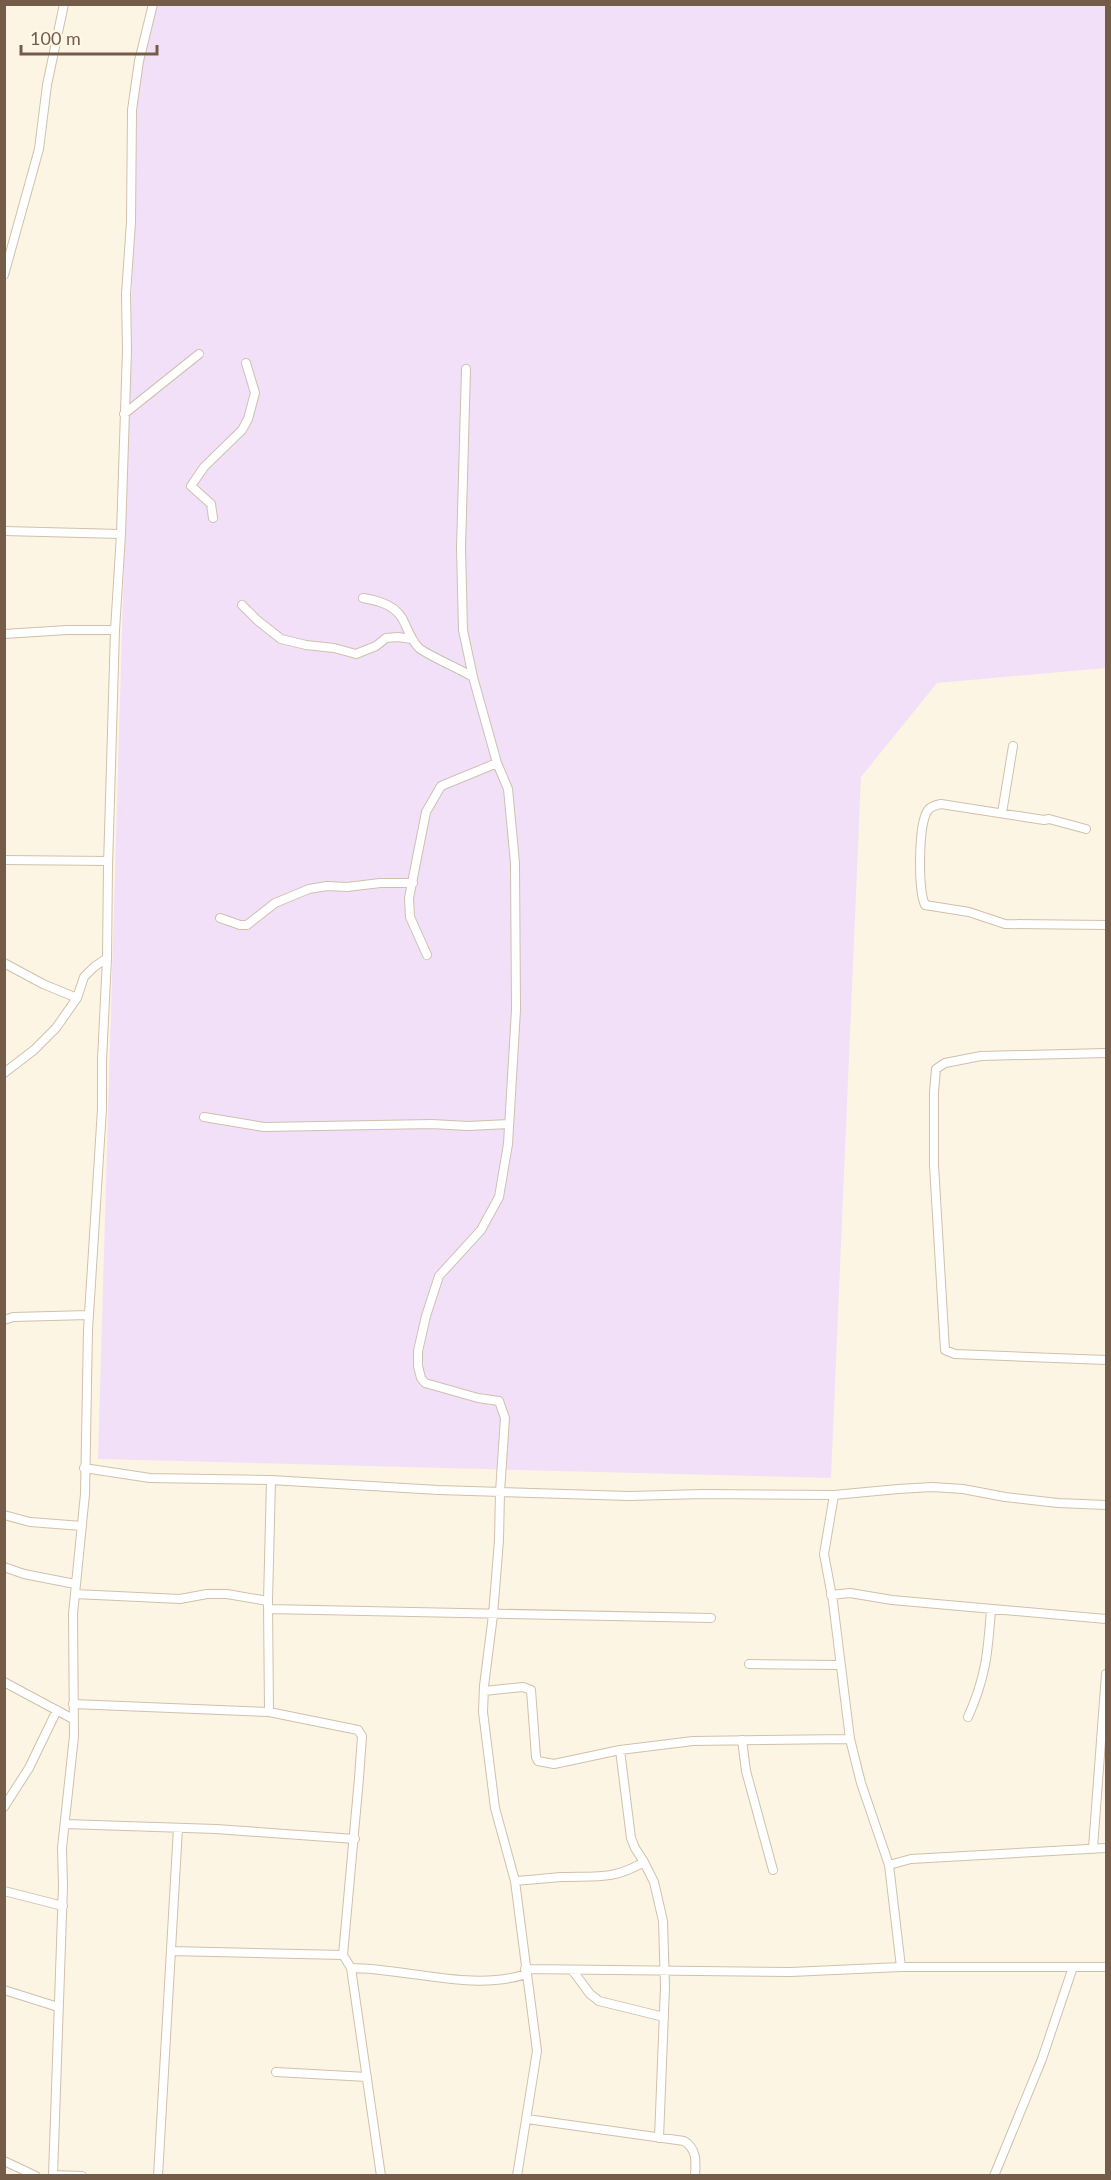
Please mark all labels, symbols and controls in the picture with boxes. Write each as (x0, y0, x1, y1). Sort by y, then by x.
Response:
scale bar (21, 18, 158, 56)
text: 100 m (30, 27, 81, 49)

